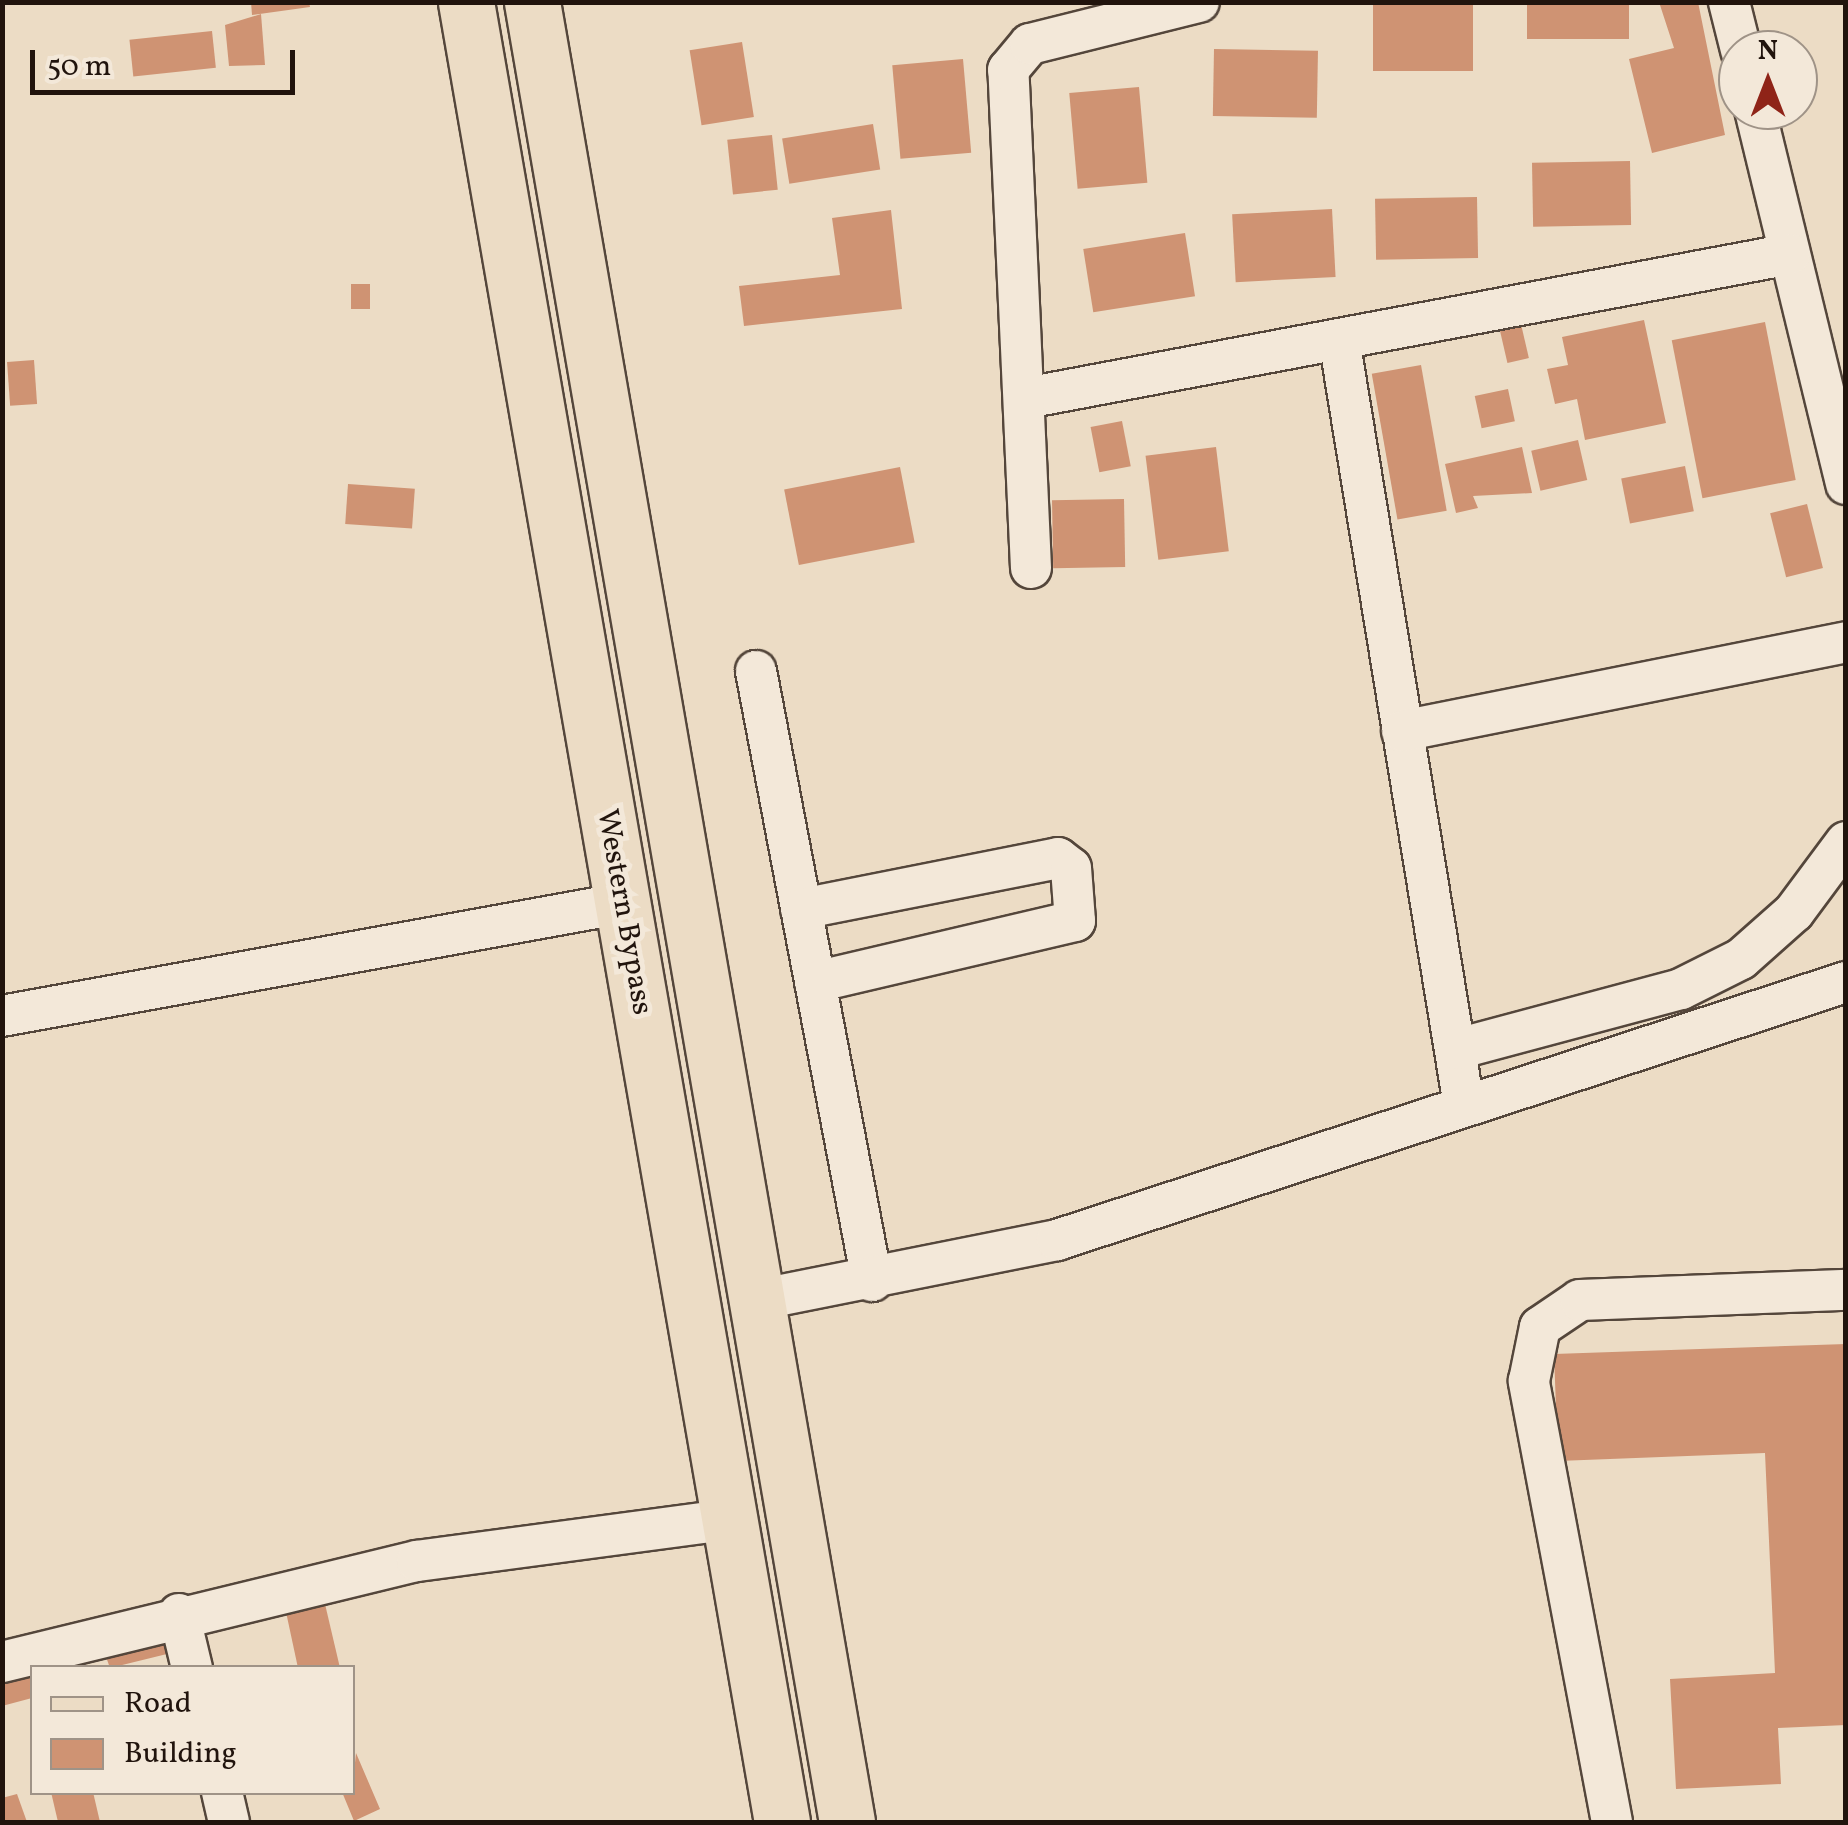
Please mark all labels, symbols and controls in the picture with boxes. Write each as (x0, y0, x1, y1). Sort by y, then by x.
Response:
scale bar (35, 30, 300, 92)
north arrow (1718, 30, 1818, 130)
text: N (1758, 32, 1778, 71)
text: 50 m (47, 46, 111, 88)
street label: Western Bypass (588, 806, 660, 1018)
legend (30, 1665, 355, 1795)
text: Road (124, 1683, 192, 1725)
text: Building (124, 1733, 237, 1775)

